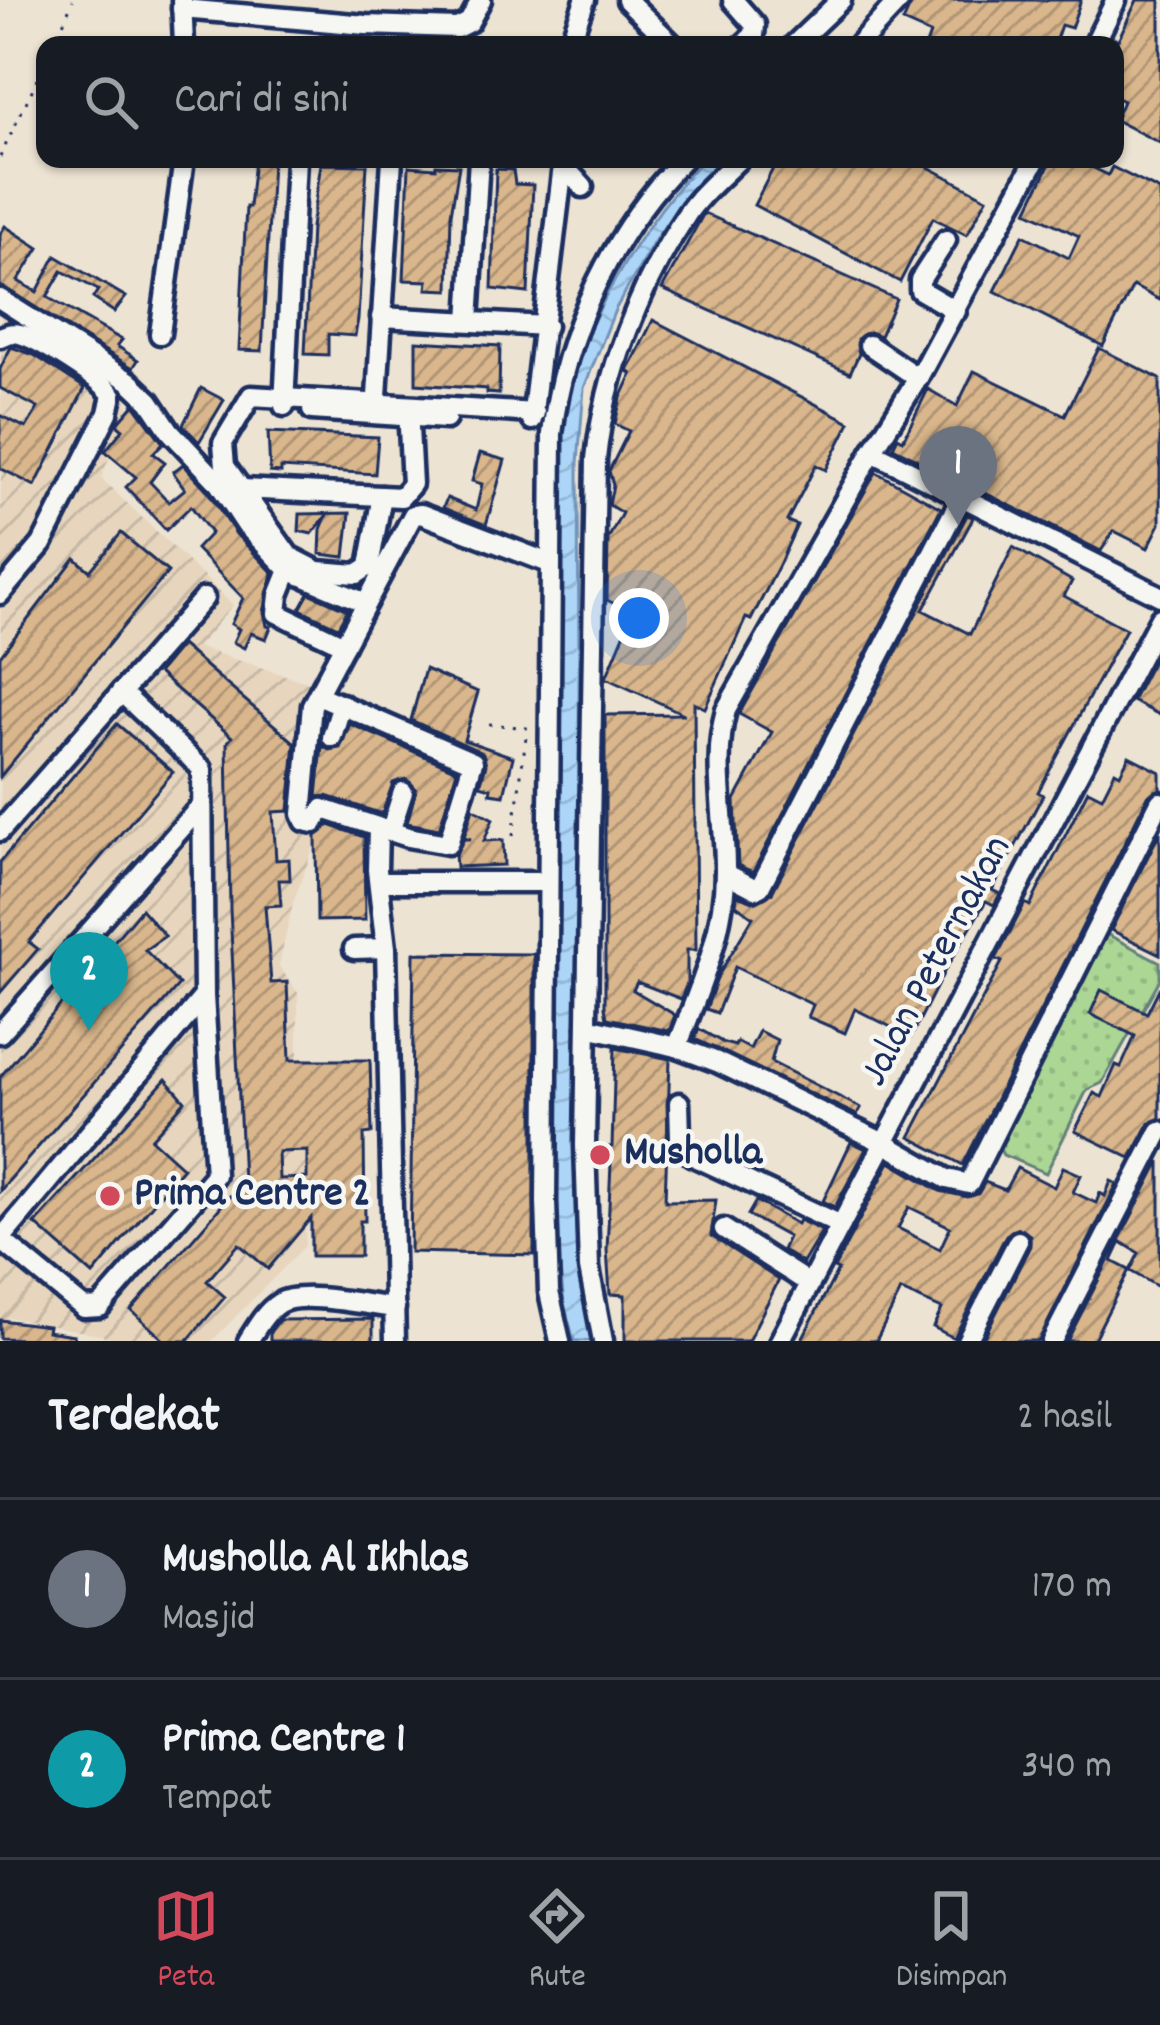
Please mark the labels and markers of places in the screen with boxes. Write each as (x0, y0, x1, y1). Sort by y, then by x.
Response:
pin: 1 (919, 426, 997, 525)
pin: 2 (50, 932, 128, 1031)
place label: Musholla (624, 1125, 763, 1185)
marker: Musholla (587, 1142, 613, 1168)
place label: Prima Centre 2 (134, 1166, 371, 1226)
marker: Prima Centre 2 (97, 1183, 123, 1209)

